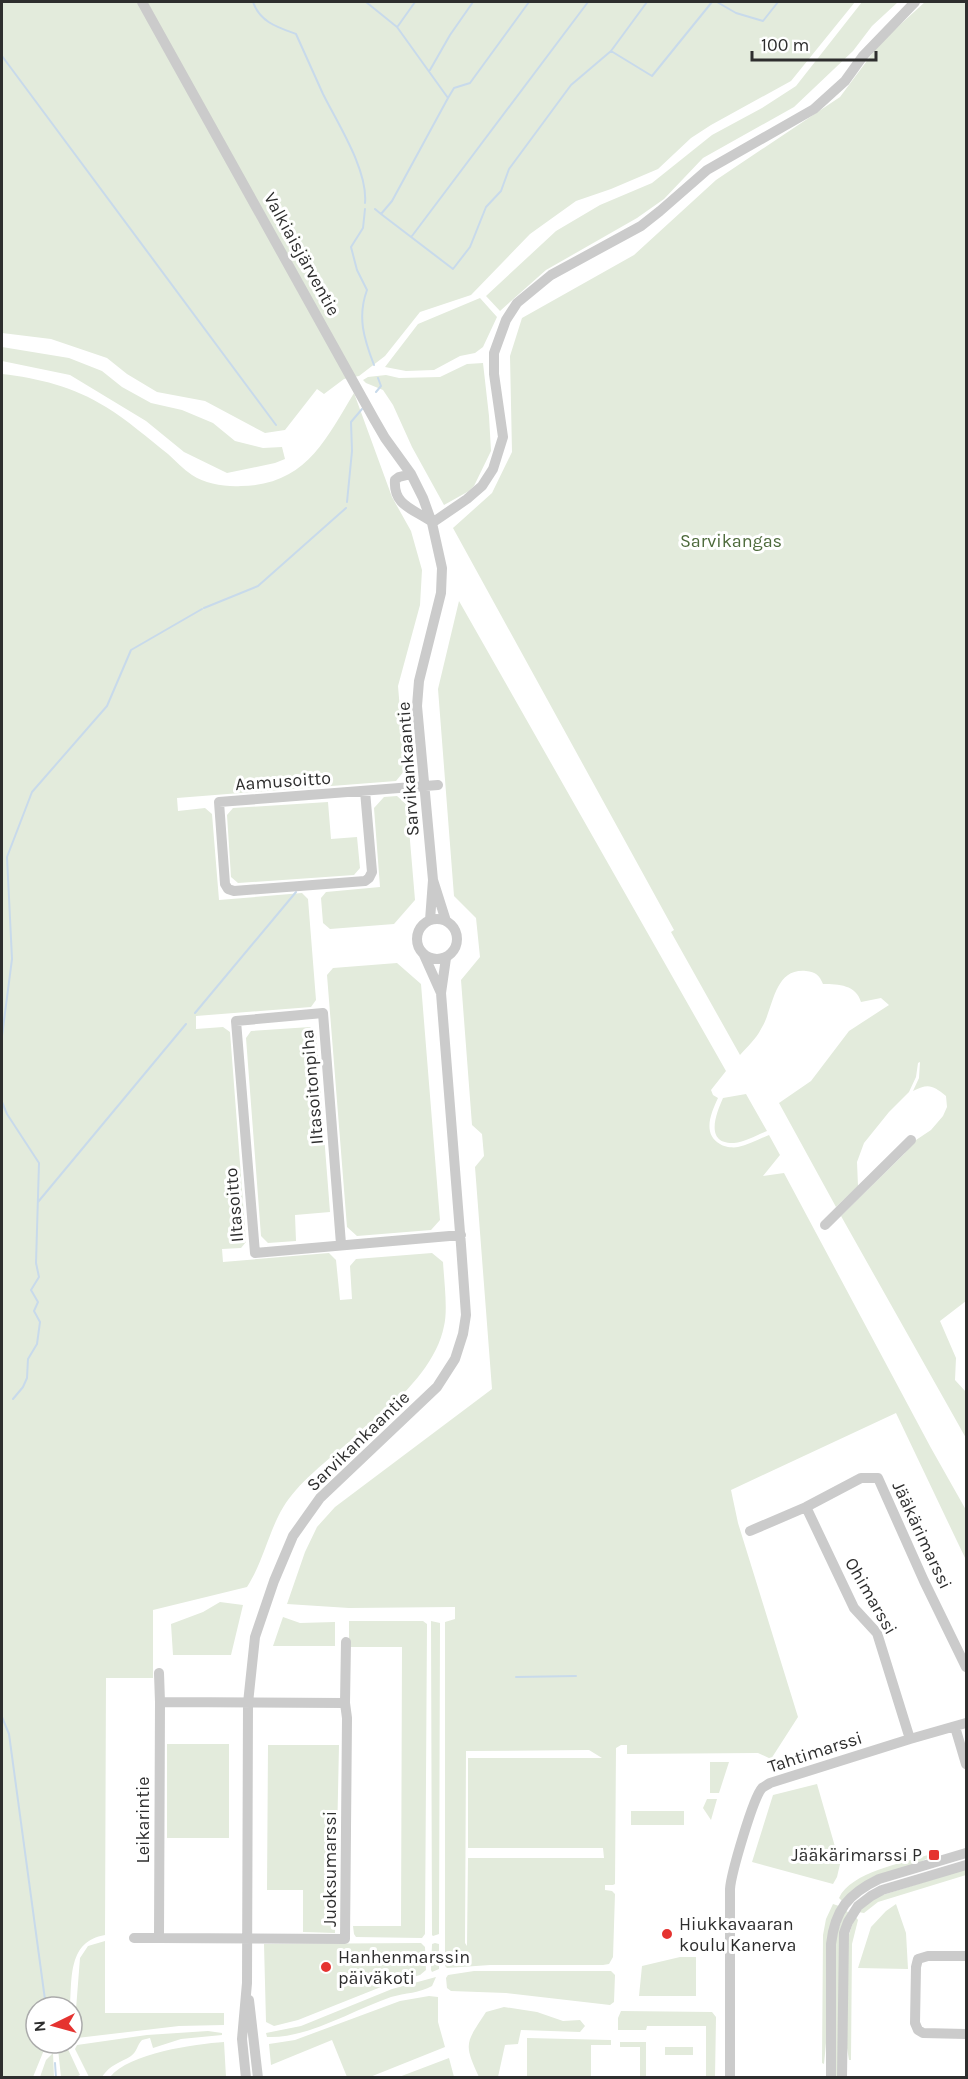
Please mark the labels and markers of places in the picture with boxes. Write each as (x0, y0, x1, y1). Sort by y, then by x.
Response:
place label: Jääkärimarssi P (791, 1844, 922, 1866)
marker: Jääkärimarssi P (927, 1848, 941, 1862)
place label: Hiukkavaaran koulu Kanerva (679, 1913, 797, 1956)
marker: Hiukkavaaran koulu Kanerva (660, 1927, 674, 1941)
place label: Hanhenmarssin päiväkoti (338, 1946, 470, 1989)
marker: Hanhenmarssin päiväkoti (319, 1960, 333, 1974)

